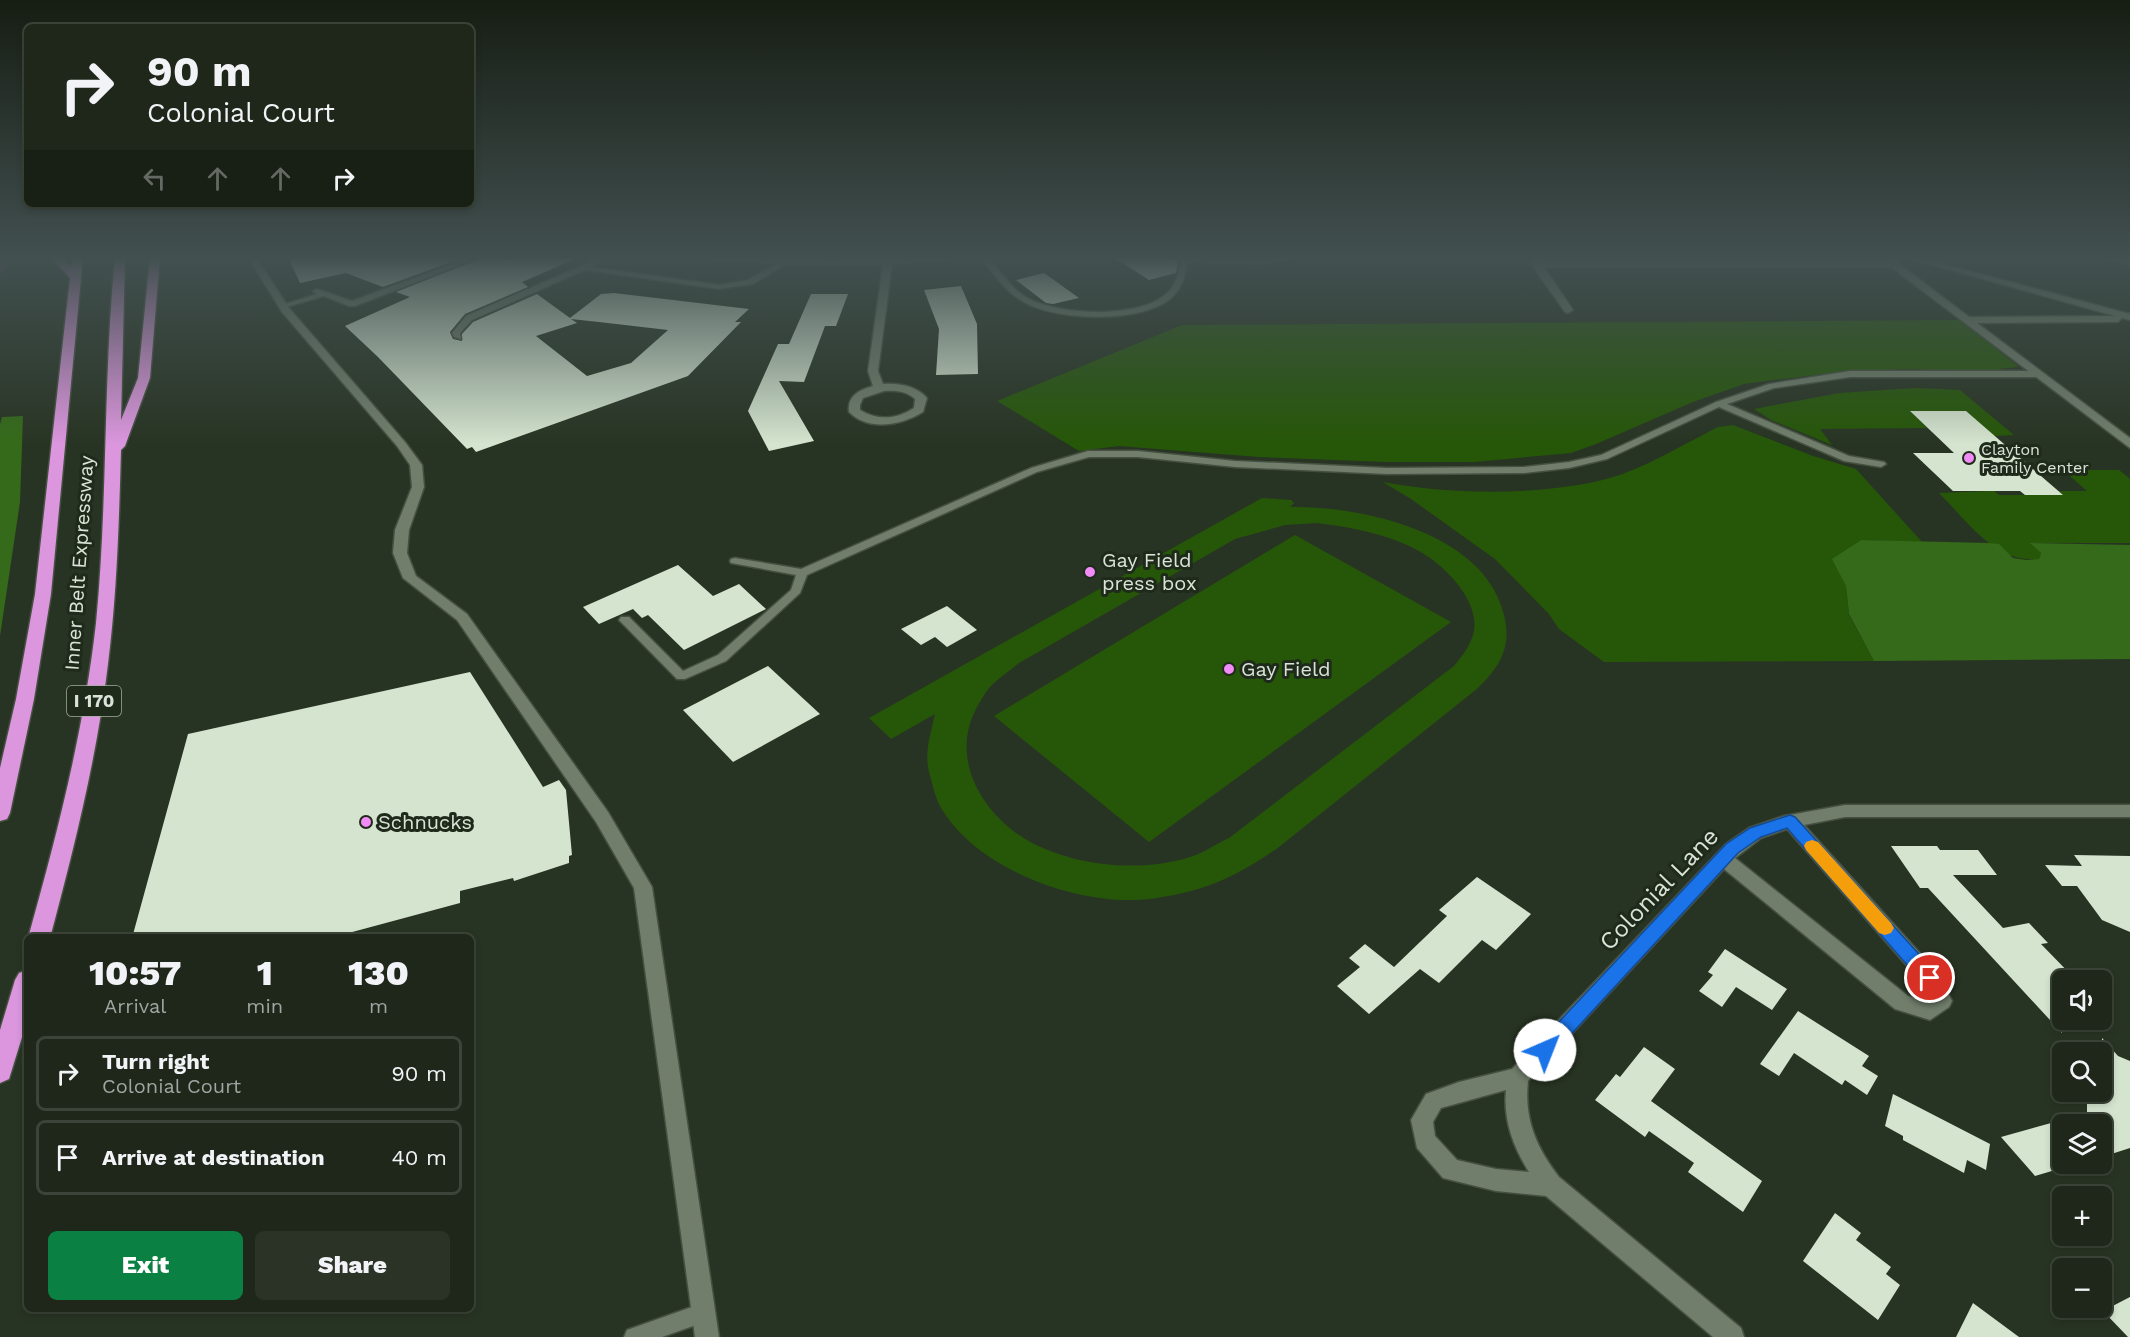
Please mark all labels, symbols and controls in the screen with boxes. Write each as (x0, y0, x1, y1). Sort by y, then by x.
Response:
text: 90 m (147, 47, 251, 96)
icon: right (48, 48, 126, 126)
text: Colonial Court (147, 97, 335, 129)
icon: left (138, 162, 171, 195)
icon: ahead (201, 162, 234, 195)
icon: ahead (264, 162, 297, 195)
icon: right (327, 162, 360, 195)
place label: Clayton Family Center (1981, 440, 2089, 477)
marker: Clayton Family Center (1962, 451, 1976, 465)
street label: Inner Belt Expressway (60, 454, 99, 671)
place label: Gay Field press box (1102, 548, 1197, 595)
marker: Gay Field press box (1083, 565, 1097, 579)
place label: Gay Field (1241, 657, 1331, 681)
marker: Gay Field (1222, 662, 1236, 676)
road number: I 170 (67, 686, 121, 716)
place label: Schnucks (378, 810, 472, 834)
marker: Schnucks (359, 815, 373, 829)
street label: Colonial Lane (1594, 822, 1724, 956)
text: 10:57 (89, 952, 181, 994)
text: 1 (257, 952, 273, 994)
text: 130 (348, 952, 409, 994)
pin (1904, 952, 1955, 1003)
icon: arrive (1913, 961, 1946, 994)
map controls (2052, 970, 2112, 1318)
button: sound (2052, 970, 2112, 1030)
text: Arrival (104, 994, 166, 1018)
text: min (246, 994, 283, 1018)
text: m (369, 994, 388, 1018)
position arrow (1513, 1018, 1577, 1082)
button: search (2052, 1042, 2112, 1102)
text: Turn right (102, 1049, 209, 1074)
icon: right (51, 1057, 84, 1090)
text: 90 m (391, 1061, 447, 1086)
text: Colonial Court (102, 1074, 241, 1098)
button: layers (2052, 1114, 2112, 1174)
icon: arrive (51, 1141, 84, 1174)
text: Arrive at destination (102, 1145, 325, 1170)
text: 40 m (391, 1145, 447, 1170)
button: + (2052, 1186, 2112, 1246)
button: Exit (48, 1231, 243, 1300)
button: Share (255, 1231, 450, 1300)
button: − (2052, 1258, 2112, 1318)

